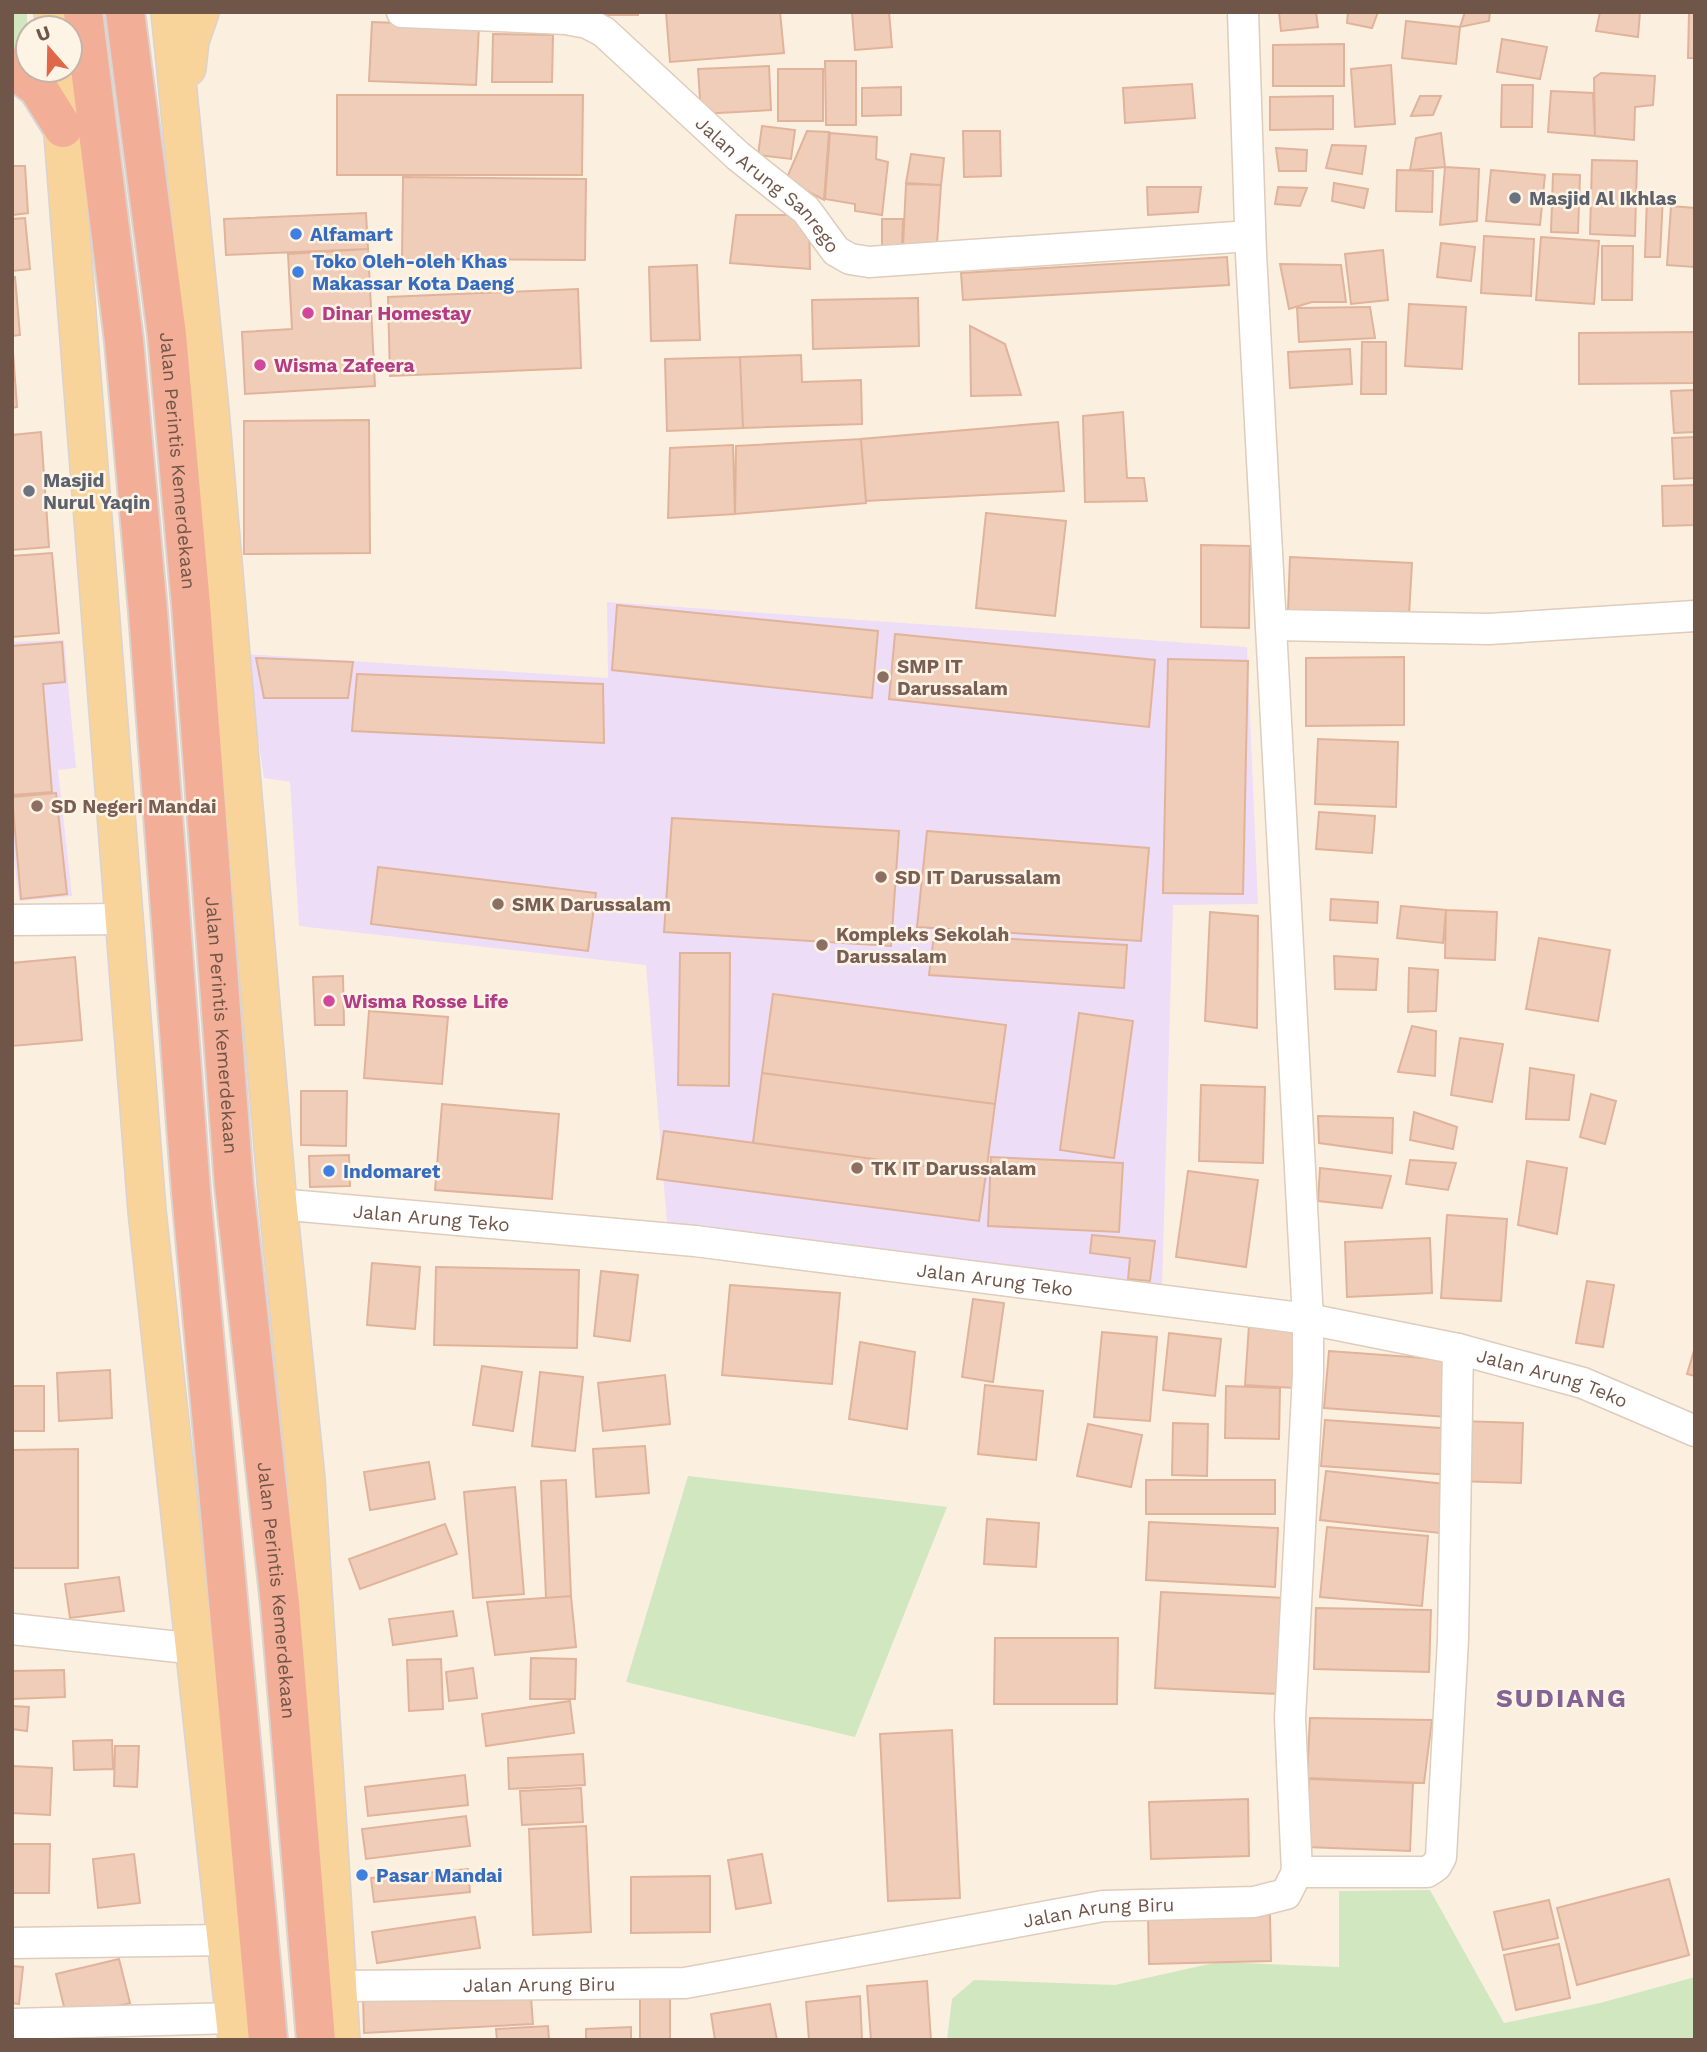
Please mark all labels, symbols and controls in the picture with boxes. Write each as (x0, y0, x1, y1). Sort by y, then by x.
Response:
north arrow (14, 14, 84, 84)
text: U (33, 20, 54, 47)
street label: Jalan Arung Sanrego (691, 111, 845, 257)
place label: Masjid Al Ikhlas (1529, 187, 1677, 210)
marker: Masjid Al Ikhlas (1507, 190, 1523, 206)
place label: Alfamart (310, 223, 394, 246)
marker: Alfamart (288, 226, 304, 242)
place label: Toko Oleh-oleh Khas Makassar Kota Daeng (312, 250, 514, 295)
marker: Toko Oleh-oleh Khas Makassar Kota Daeng (290, 264, 306, 280)
place label: Dinar Homestay (322, 302, 472, 325)
marker: Dinar Homestay (300, 305, 316, 321)
street label: Jalan Perintis Kemerdekaan (155, 331, 201, 590)
place label: Wisma Zafeera (274, 354, 415, 377)
marker: Wisma Zafeera (252, 357, 268, 373)
place label: Masjid Nurul Yaqin (43, 469, 150, 514)
marker: Masjid Nurul Yaqin (21, 483, 37, 499)
place label: SMP IT Darussalam (897, 655, 1008, 700)
marker: SMP IT Darussalam (875, 669, 891, 685)
place label: SD Negeri Mandai (51, 795, 217, 818)
marker: SD Negeri Mandai (29, 798, 45, 814)
place label: SD IT Darussalam (895, 866, 1061, 889)
marker: SD IT Darussalam (873, 869, 889, 885)
place label: SMK Darussalam (512, 893, 671, 916)
street label: Jalan Perintis Kemerdekaan (201, 895, 243, 1155)
marker: SMK Darussalam (490, 896, 506, 912)
place label: Kompleks Sekolah Darussalam (836, 923, 1009, 968)
marker: Kompleks Sekolah Darussalam (814, 937, 830, 953)
place label: Wisma Rosse Life (343, 990, 508, 1013)
marker: Wisma Rosse Life (321, 993, 337, 1009)
place label: TK IT Darussalam (871, 1157, 1036, 1180)
place label: Indomaret (343, 1160, 441, 1183)
marker: TK IT Darussalam (849, 1160, 865, 1176)
marker: Indomaret (321, 1163, 337, 1179)
street label: Jalan Arung Teko (352, 1199, 511, 1236)
street label: Jalan Arung Teko (915, 1258, 1074, 1301)
street label: Jalan Arung Teko (1474, 1343, 1631, 1412)
street label: Jalan Perintis Kemerdekaan (253, 1461, 301, 1720)
district label: SUDIANG (1496, 1683, 1628, 1713)
place label: Pasar Mandai (376, 1864, 503, 1887)
marker: Pasar Mandai (354, 1867, 370, 1883)
street label: Jalan Arung Biru (1021, 1893, 1175, 1932)
street label: Jalan Arung Biru (463, 1972, 615, 1996)

